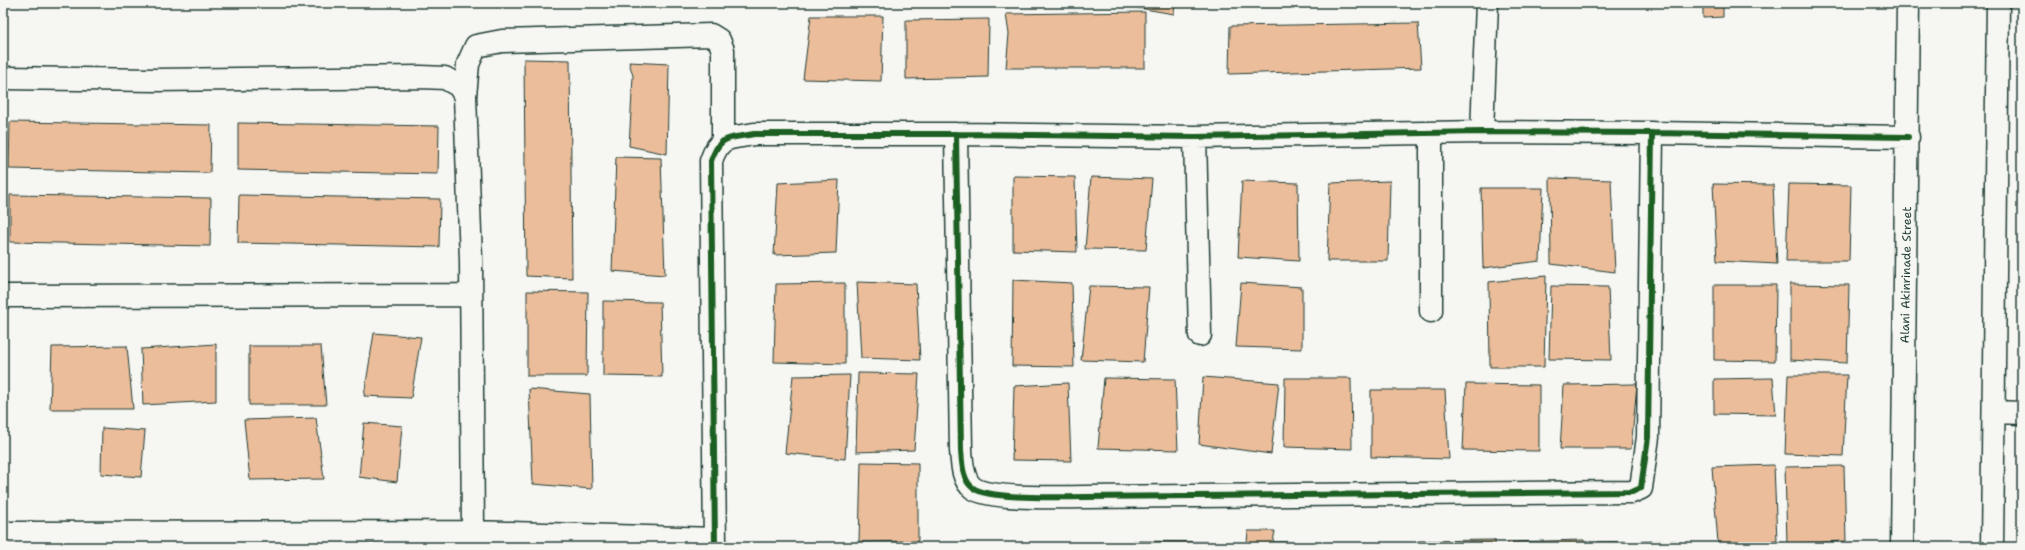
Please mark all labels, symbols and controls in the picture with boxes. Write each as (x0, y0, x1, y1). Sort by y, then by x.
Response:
street label: Alani Akinrinade Street (1897, 206, 1915, 344)

